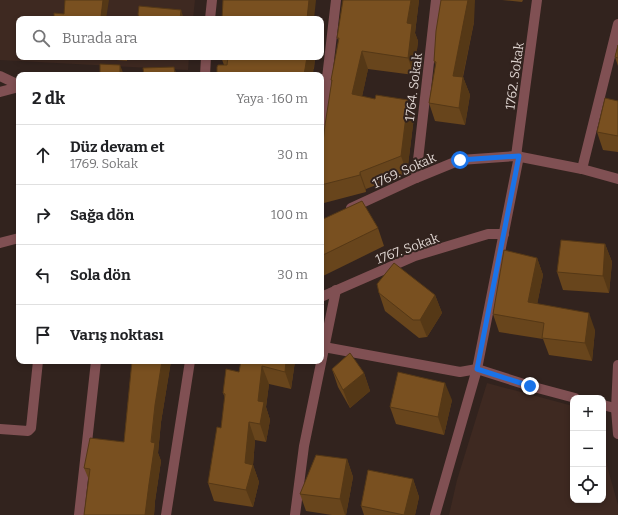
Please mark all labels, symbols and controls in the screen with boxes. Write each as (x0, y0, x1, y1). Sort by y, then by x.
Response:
search box (16, 16, 324, 60)
icon: search (30, 27, 52, 49)
text: Burada ara (62, 29, 138, 47)
street label: 1762. Sokak (502, 41, 527, 111)
street label: 1764. Sokak (402, 51, 425, 122)
text: 2 dk (32, 88, 65, 109)
text: Yaya · 160 m (236, 91, 308, 106)
text: Düz devam et (70, 138, 165, 156)
icon: ahead (32, 144, 54, 166)
text: 30 m (277, 147, 308, 162)
street label: 1769. Sokak (370, 150, 439, 191)
route start (451, 151, 469, 169)
text: 1769. Sokak (70, 156, 138, 171)
icon: right (32, 204, 54, 226)
text: Sağa dön (70, 206, 134, 224)
text: 100 m (271, 207, 308, 222)
street label: 1767. Sokak (373, 230, 441, 267)
icon: left (32, 264, 54, 286)
text: Sola dön (70, 266, 131, 284)
text: 30 m (277, 267, 308, 282)
icon: arrive (32, 324, 54, 346)
text: Varış noktası (70, 326, 163, 344)
route end (521, 377, 539, 395)
map controls (570, 395, 606, 503)
button: + (570, 395, 606, 431)
button: − (570, 431, 606, 467)
button: locate (570, 467, 606, 503)

